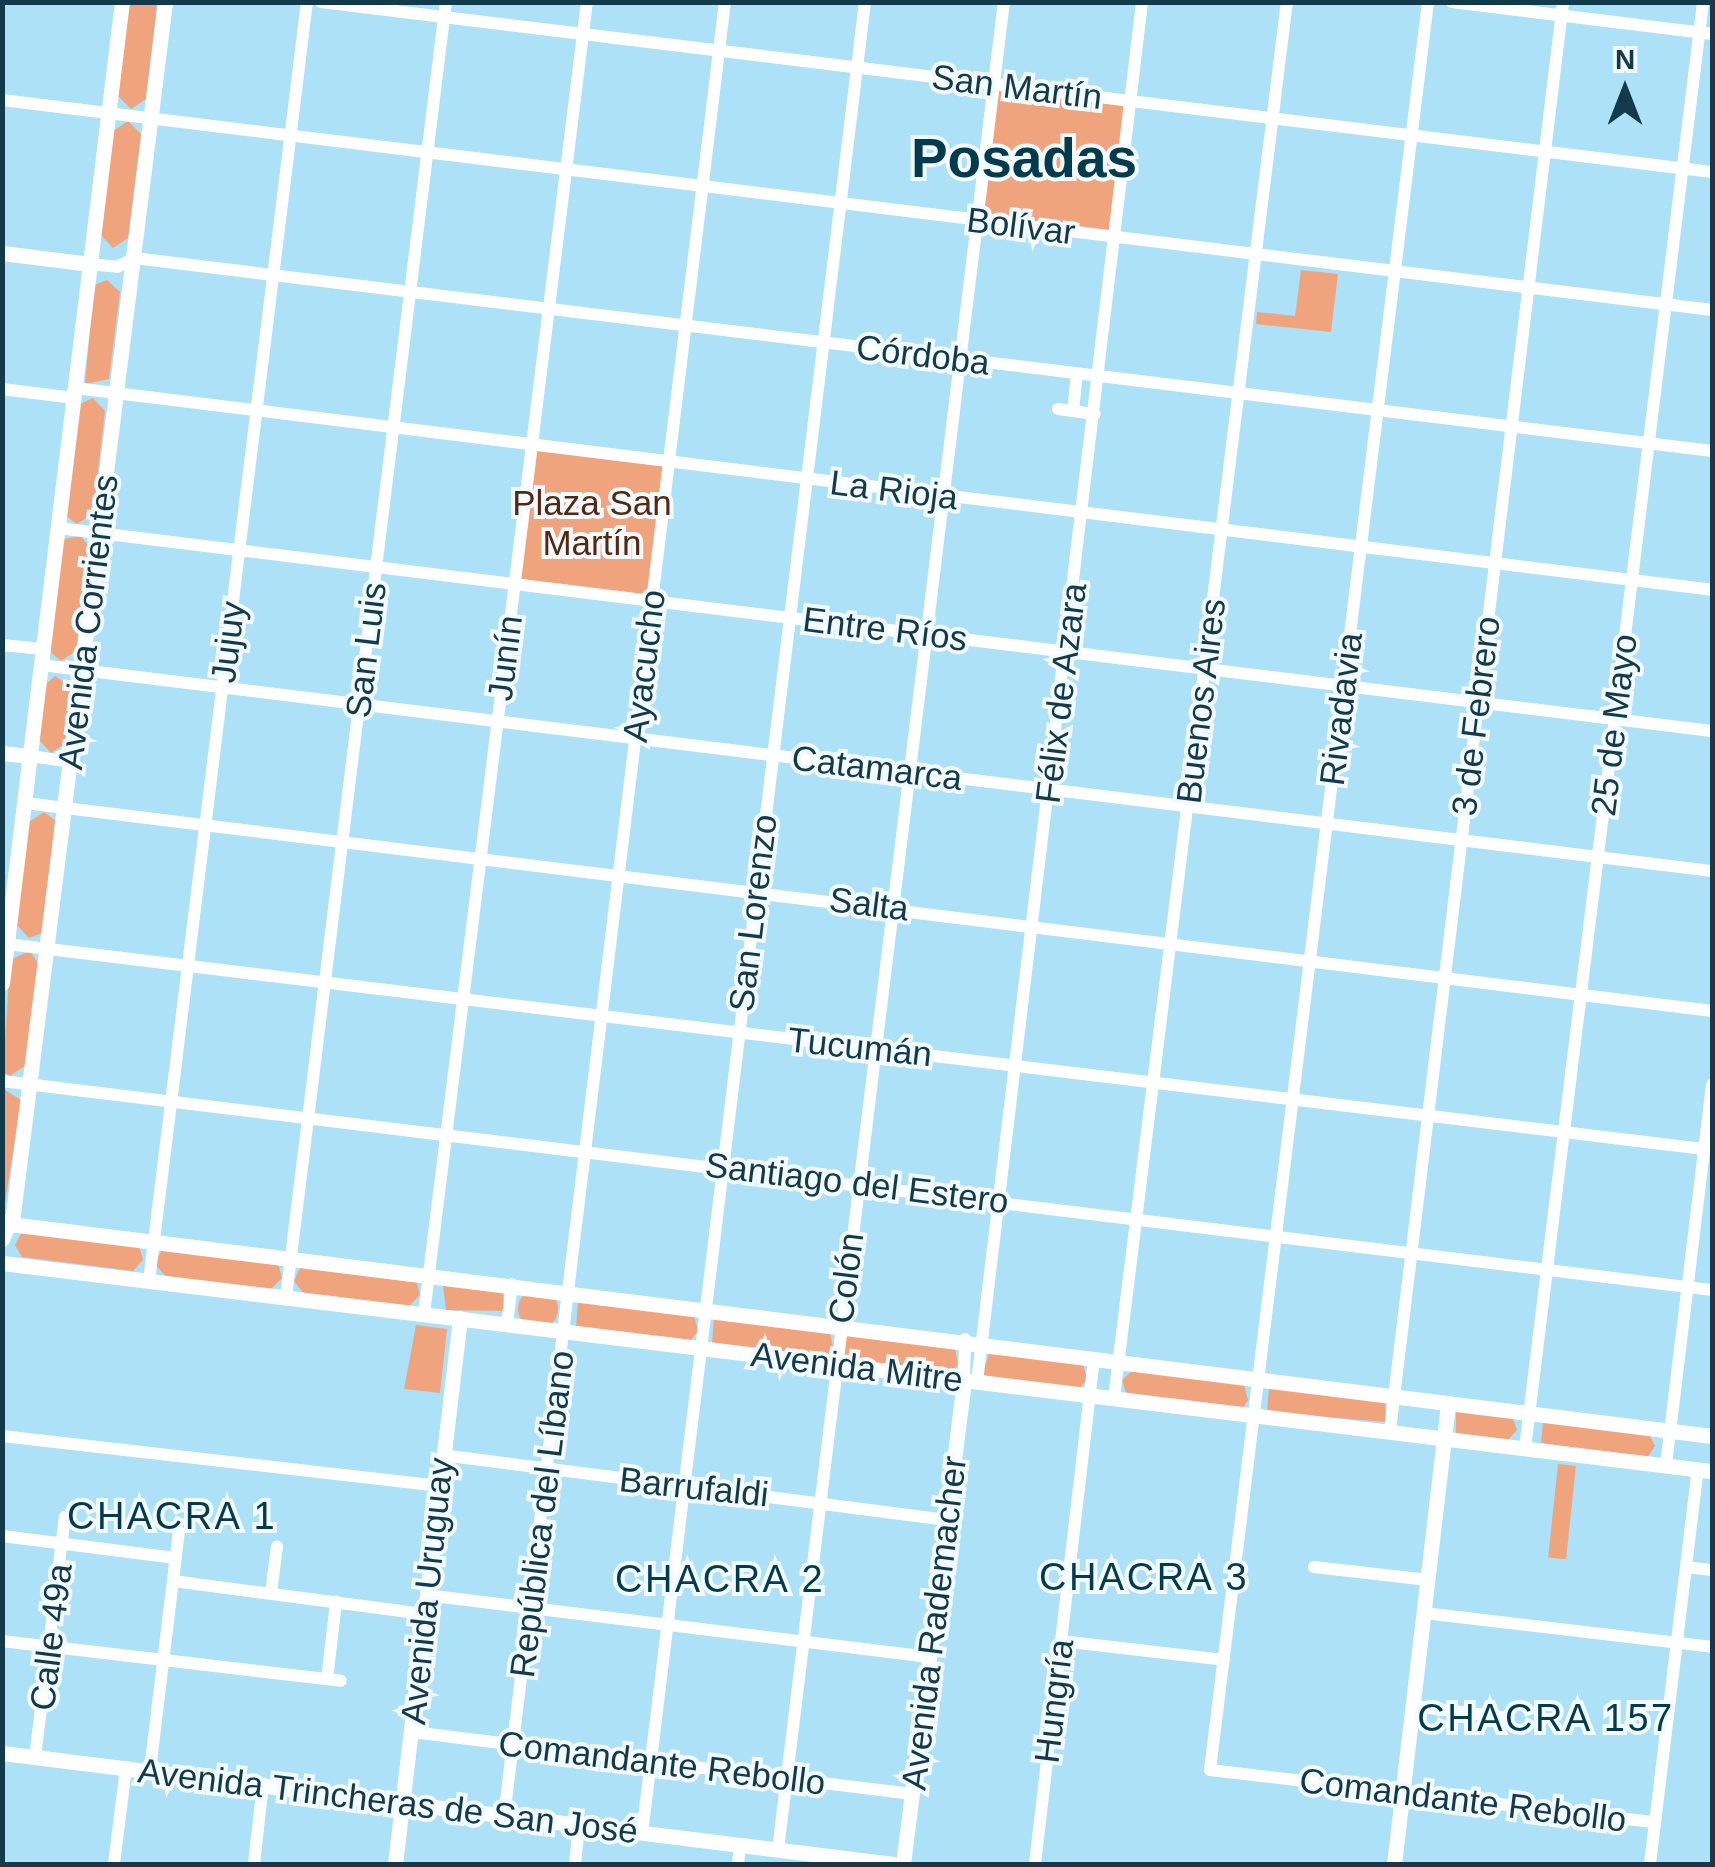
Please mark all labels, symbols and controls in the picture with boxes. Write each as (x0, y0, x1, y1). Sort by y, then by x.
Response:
north arrow (1575, 40, 1675, 140)
text: N (1615, 44, 1635, 75)
street label: San Martín (929, 56, 1105, 118)
district label: Posadas (911, 126, 1137, 192)
street label: Bolívar (964, 199, 1078, 253)
street label: Córdoba (854, 326, 992, 384)
street label: La Rioja (828, 461, 960, 519)
street label: Avenida Corrientes (49, 472, 127, 772)
park label: Plaza San Martín (512, 482, 672, 564)
street label: Félix de Azara (1027, 579, 1095, 807)
street label: San Luis (337, 580, 395, 720)
street label: Ayacucho (614, 587, 674, 745)
street label: Buenos Aires (1167, 595, 1235, 807)
street label: Entre Ríos (800, 598, 970, 660)
street label: Jujuy (202, 599, 254, 685)
street label: Junín (479, 613, 531, 703)
street label: 3 de Febrero (1443, 614, 1509, 818)
street label: Rivadavia (1311, 630, 1371, 788)
street label: 25 de Mayo (1582, 632, 1646, 818)
street label: Catamarca (789, 737, 965, 799)
street label: San Lorenzo (720, 812, 786, 1014)
street label: Salta (827, 878, 911, 930)
street label: Tucumán (786, 1019, 934, 1075)
street label: Santiago del Estero (703, 1144, 1011, 1222)
street label: Colón (820, 1230, 872, 1326)
street label: Avenida Mitre (749, 1333, 965, 1401)
street label: República del Líbano (501, 1348, 583, 1680)
street label: Avenida Rademacher (893, 1454, 975, 1792)
street label: Avenida Uruguay (392, 1456, 462, 1726)
street label: Barrufaldi (617, 1458, 771, 1516)
district label: CHACRA 1 (66, 1494, 278, 1540)
district label: CHACRA 3 (1038, 1555, 1250, 1601)
district label: CHACRA 2 (614, 1557, 826, 1603)
street label: Calle 49a (21, 1561, 81, 1713)
street label: Hungría (1026, 1637, 1082, 1765)
district label: CHACRA 157 (1416, 1696, 1676, 1742)
street label: Comandante Rebollo (496, 1722, 828, 1804)
street label: Avenida Trincheras de San José (135, 1749, 641, 1853)
street label: Comandante Rebollo (1297, 1759, 1629, 1841)

